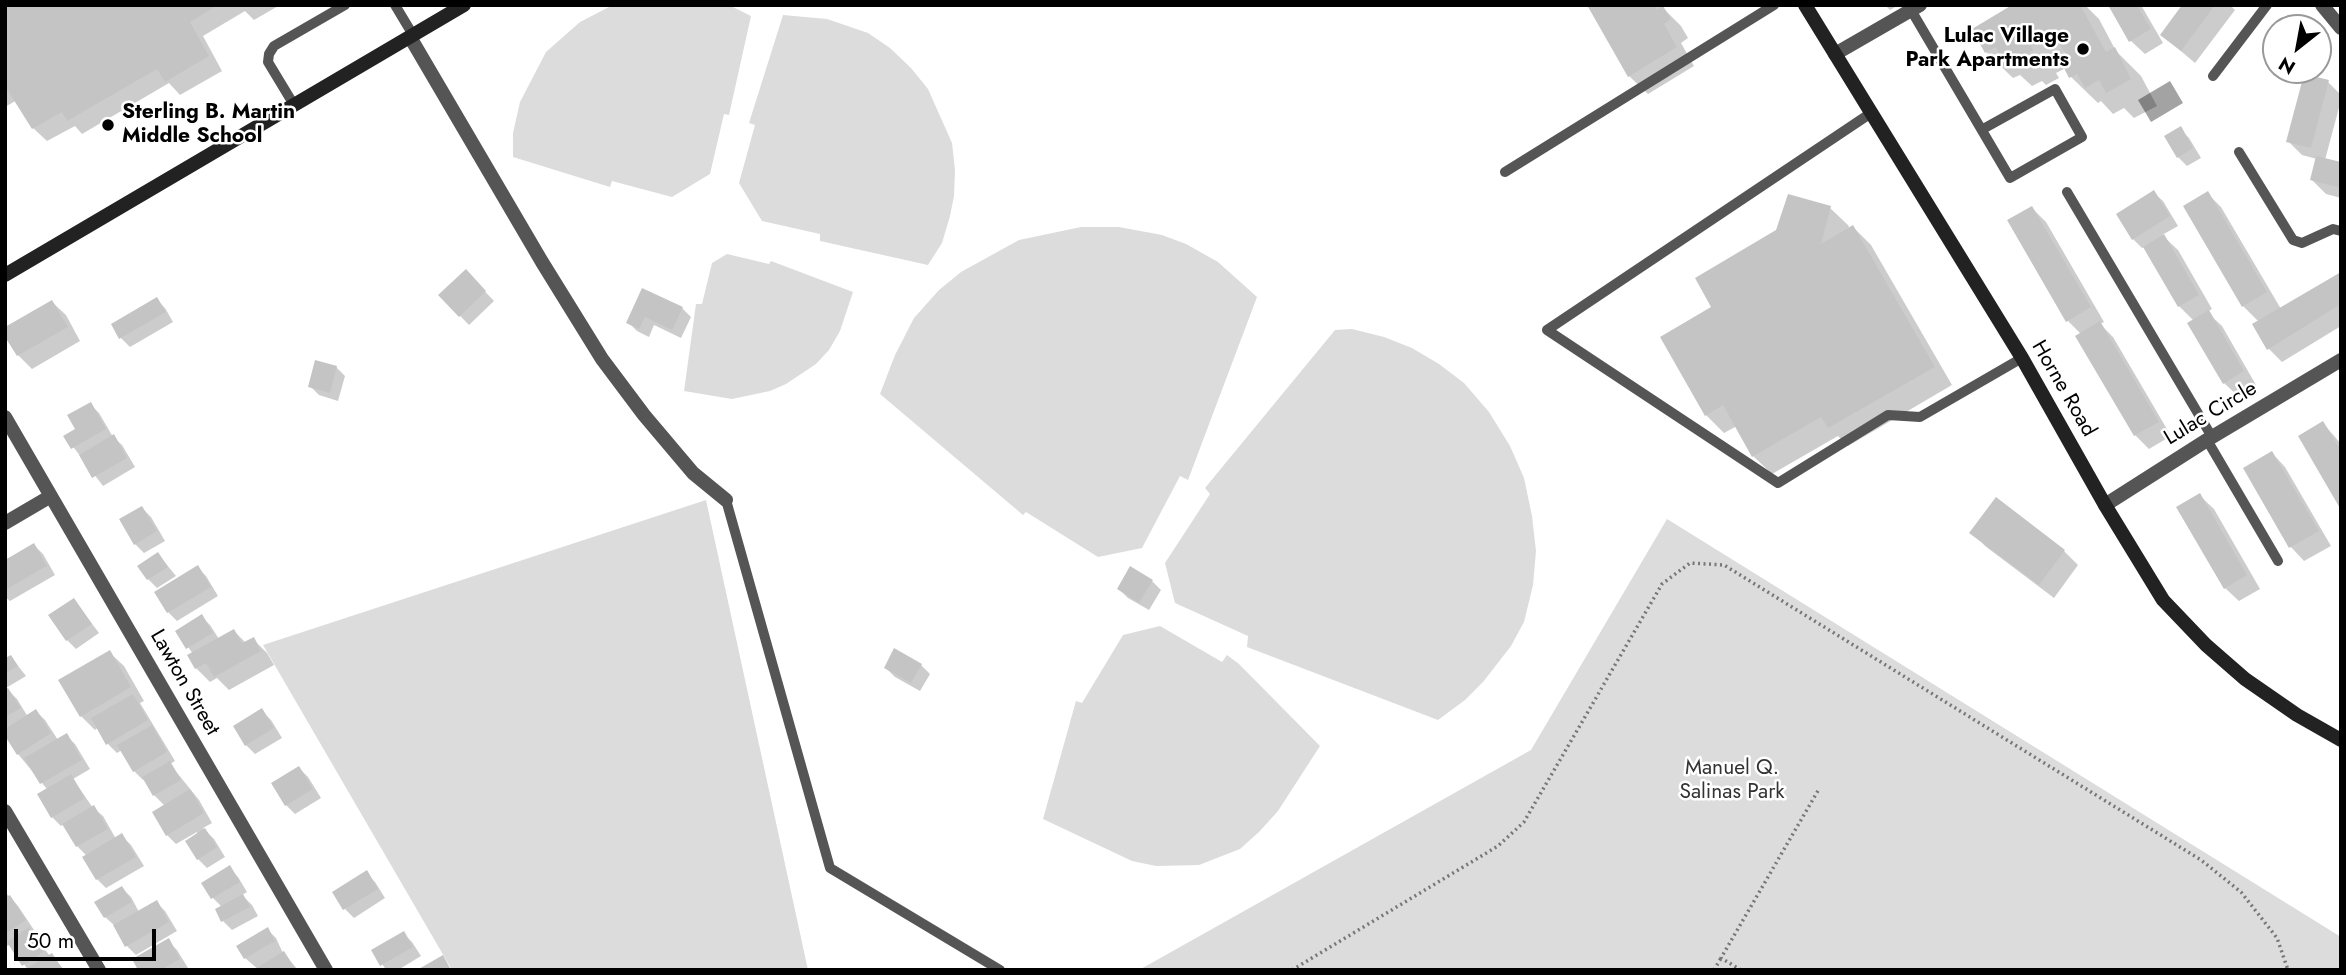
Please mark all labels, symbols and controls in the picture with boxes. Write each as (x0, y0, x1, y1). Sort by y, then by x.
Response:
north arrow (2262, 14, 2332, 84)
place label: Lulac Village Park Apartments (1906, 24, 2069, 74)
marker: Lulac Village Park Apartments (2075, 41, 2091, 57)
text: N (2274, 50, 2300, 81)
place label: Sterling B. Martin Middle School (122, 100, 295, 150)
marker: Sterling B. Martin Middle School (100, 117, 116, 133)
street label: Horne Road (2025, 336, 2101, 442)
street label: Lulac Circle (2160, 376, 2262, 452)
street label: Lawton Street (144, 626, 224, 740)
park label: Manuel Q. Salinas Park (1679, 756, 1785, 806)
scale bar (18, 916, 159, 960)
text: 50 m (27, 926, 74, 956)

